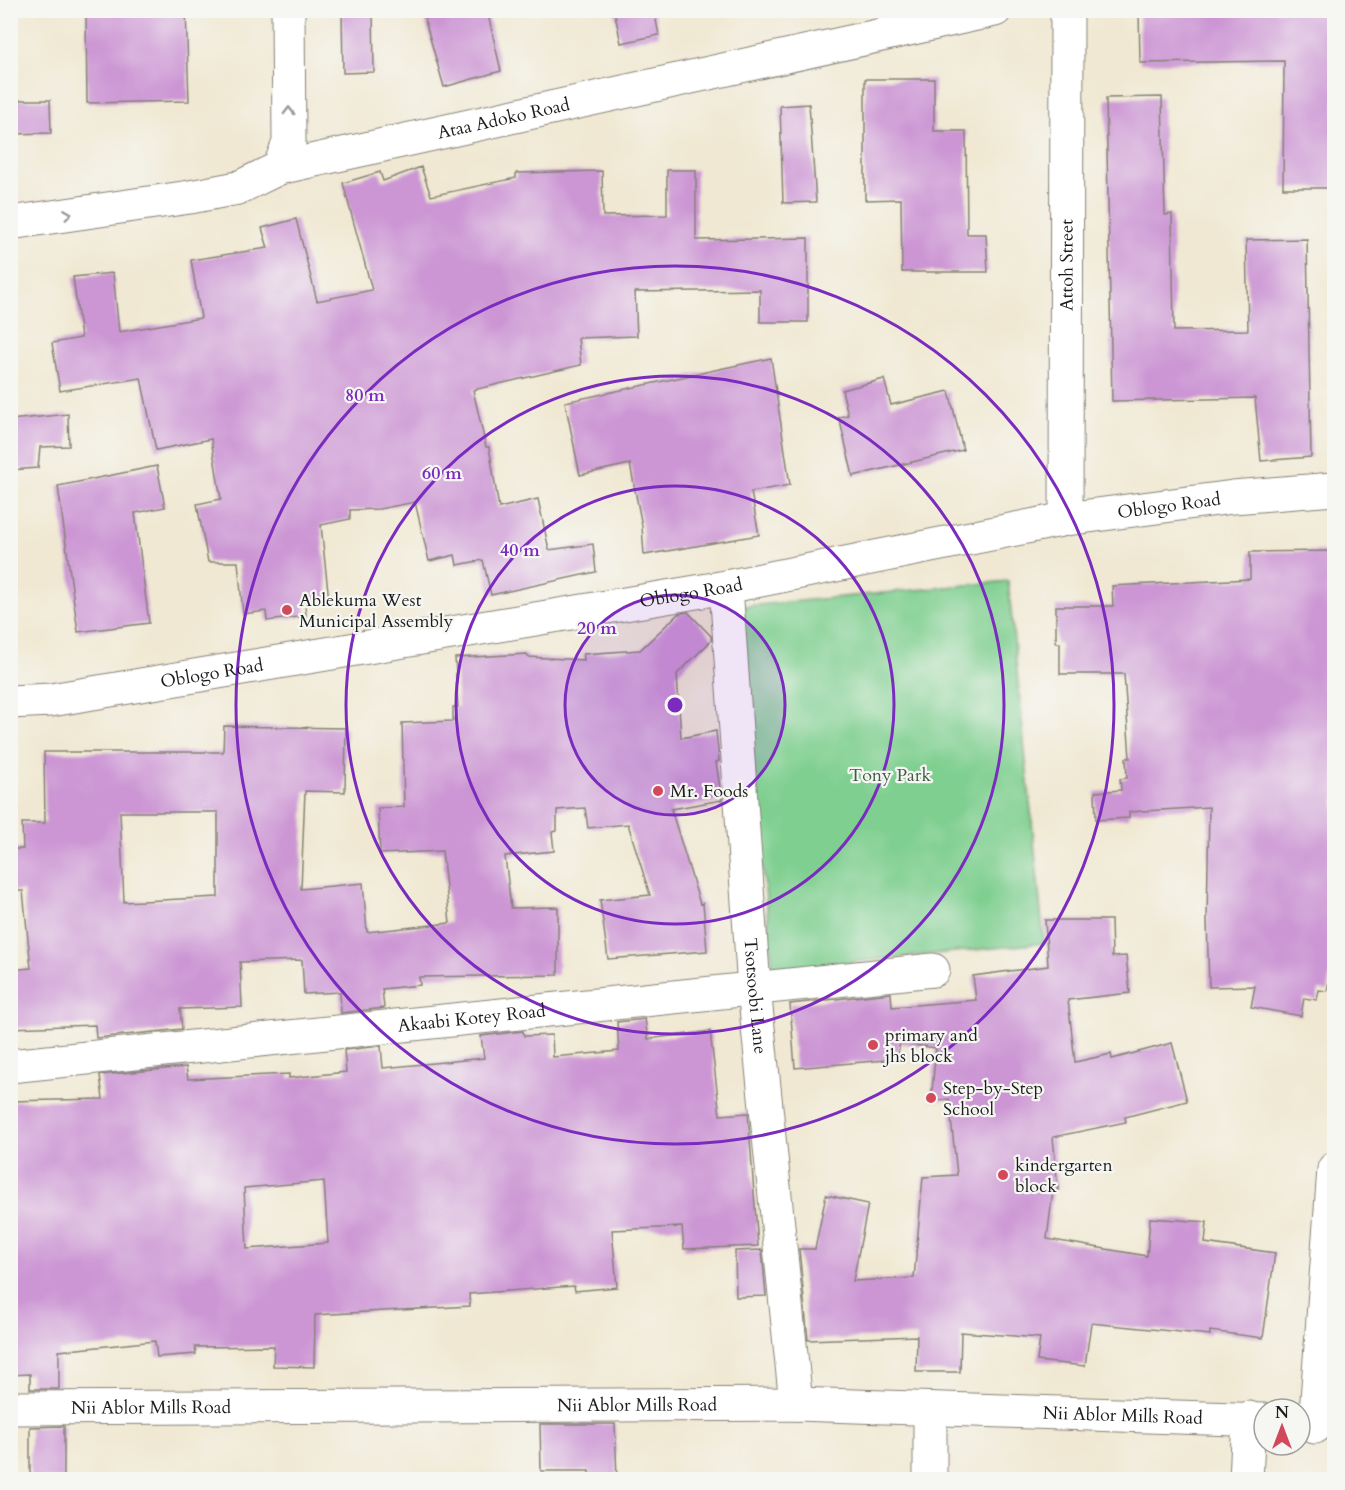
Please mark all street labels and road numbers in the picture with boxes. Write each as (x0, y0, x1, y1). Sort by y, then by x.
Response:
street label: Ataa Adoko Road (435, 92, 573, 145)
street label: Attoh Street (1054, 219, 1079, 311)
street label: Oblogo Road (1116, 486, 1222, 525)
street label: Oblogo Road (638, 571, 745, 614)
street label: Oblogo Road (158, 652, 265, 694)
street label: Tsotsoobi Lane (738, 937, 773, 1055)
street label: Akaabi Kotey Road (396, 998, 547, 1038)
street label: Nii Ablor Mills Road (557, 1392, 718, 1418)
street label: Nii Ablor Mills Road (71, 1394, 232, 1420)
street label: Nii Ablor Mills Road (1042, 1400, 1204, 1430)

